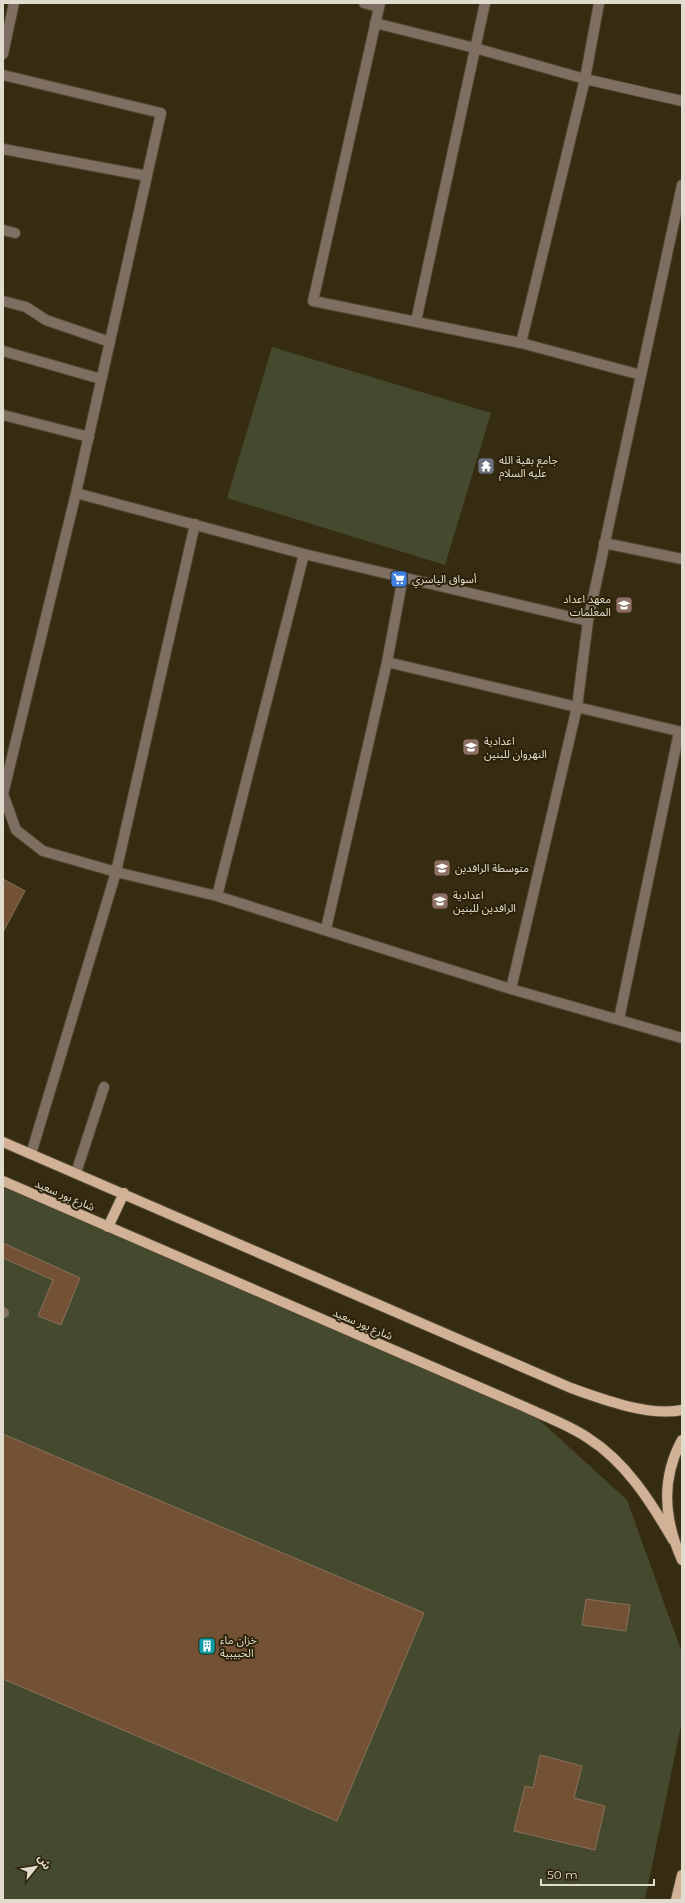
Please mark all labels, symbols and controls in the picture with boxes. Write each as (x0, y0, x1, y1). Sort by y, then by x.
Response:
place label: جامع بقية الله عليه السلام (499, 453, 559, 481)
temple icon: جامع بقية الله عليه السلام (476, 456, 496, 476)
supermarket icon: أسواق الياسري (389, 569, 409, 589)
place label: أسواق الياسري (412, 572, 477, 589)
place label: معهد اعداد المعلمات (563, 592, 611, 619)
school or university icon: معهد اعداد المعلمات (614, 595, 634, 615)
place label: اعدادية النهروان للبنين (484, 734, 547, 761)
school or university icon: اعدادية النهروان للبنين (461, 737, 481, 757)
school or university icon: متوسطة الرافدين (432, 858, 452, 878)
place label: متوسطة الرافدين (455, 861, 529, 875)
place label: اعدادية الرافدين للبنين (453, 888, 516, 915)
school or university icon: اعدادية الرافدين للبنين (430, 891, 450, 911)
street label: شارع بور سعيد (33, 1176, 97, 1215)
street label: شارع بور سعيد (331, 1305, 395, 1344)
place label: خزان ماء الحبيبية (220, 1633, 258, 1660)
building icon: خزان ماء الحبيبية (197, 1636, 217, 1656)
north arrow (16, 1847, 56, 1887)
text: ش (35, 1852, 54, 1872)
scale bar (541, 1861, 654, 1887)
text: 50 m (547, 1867, 578, 1882)

